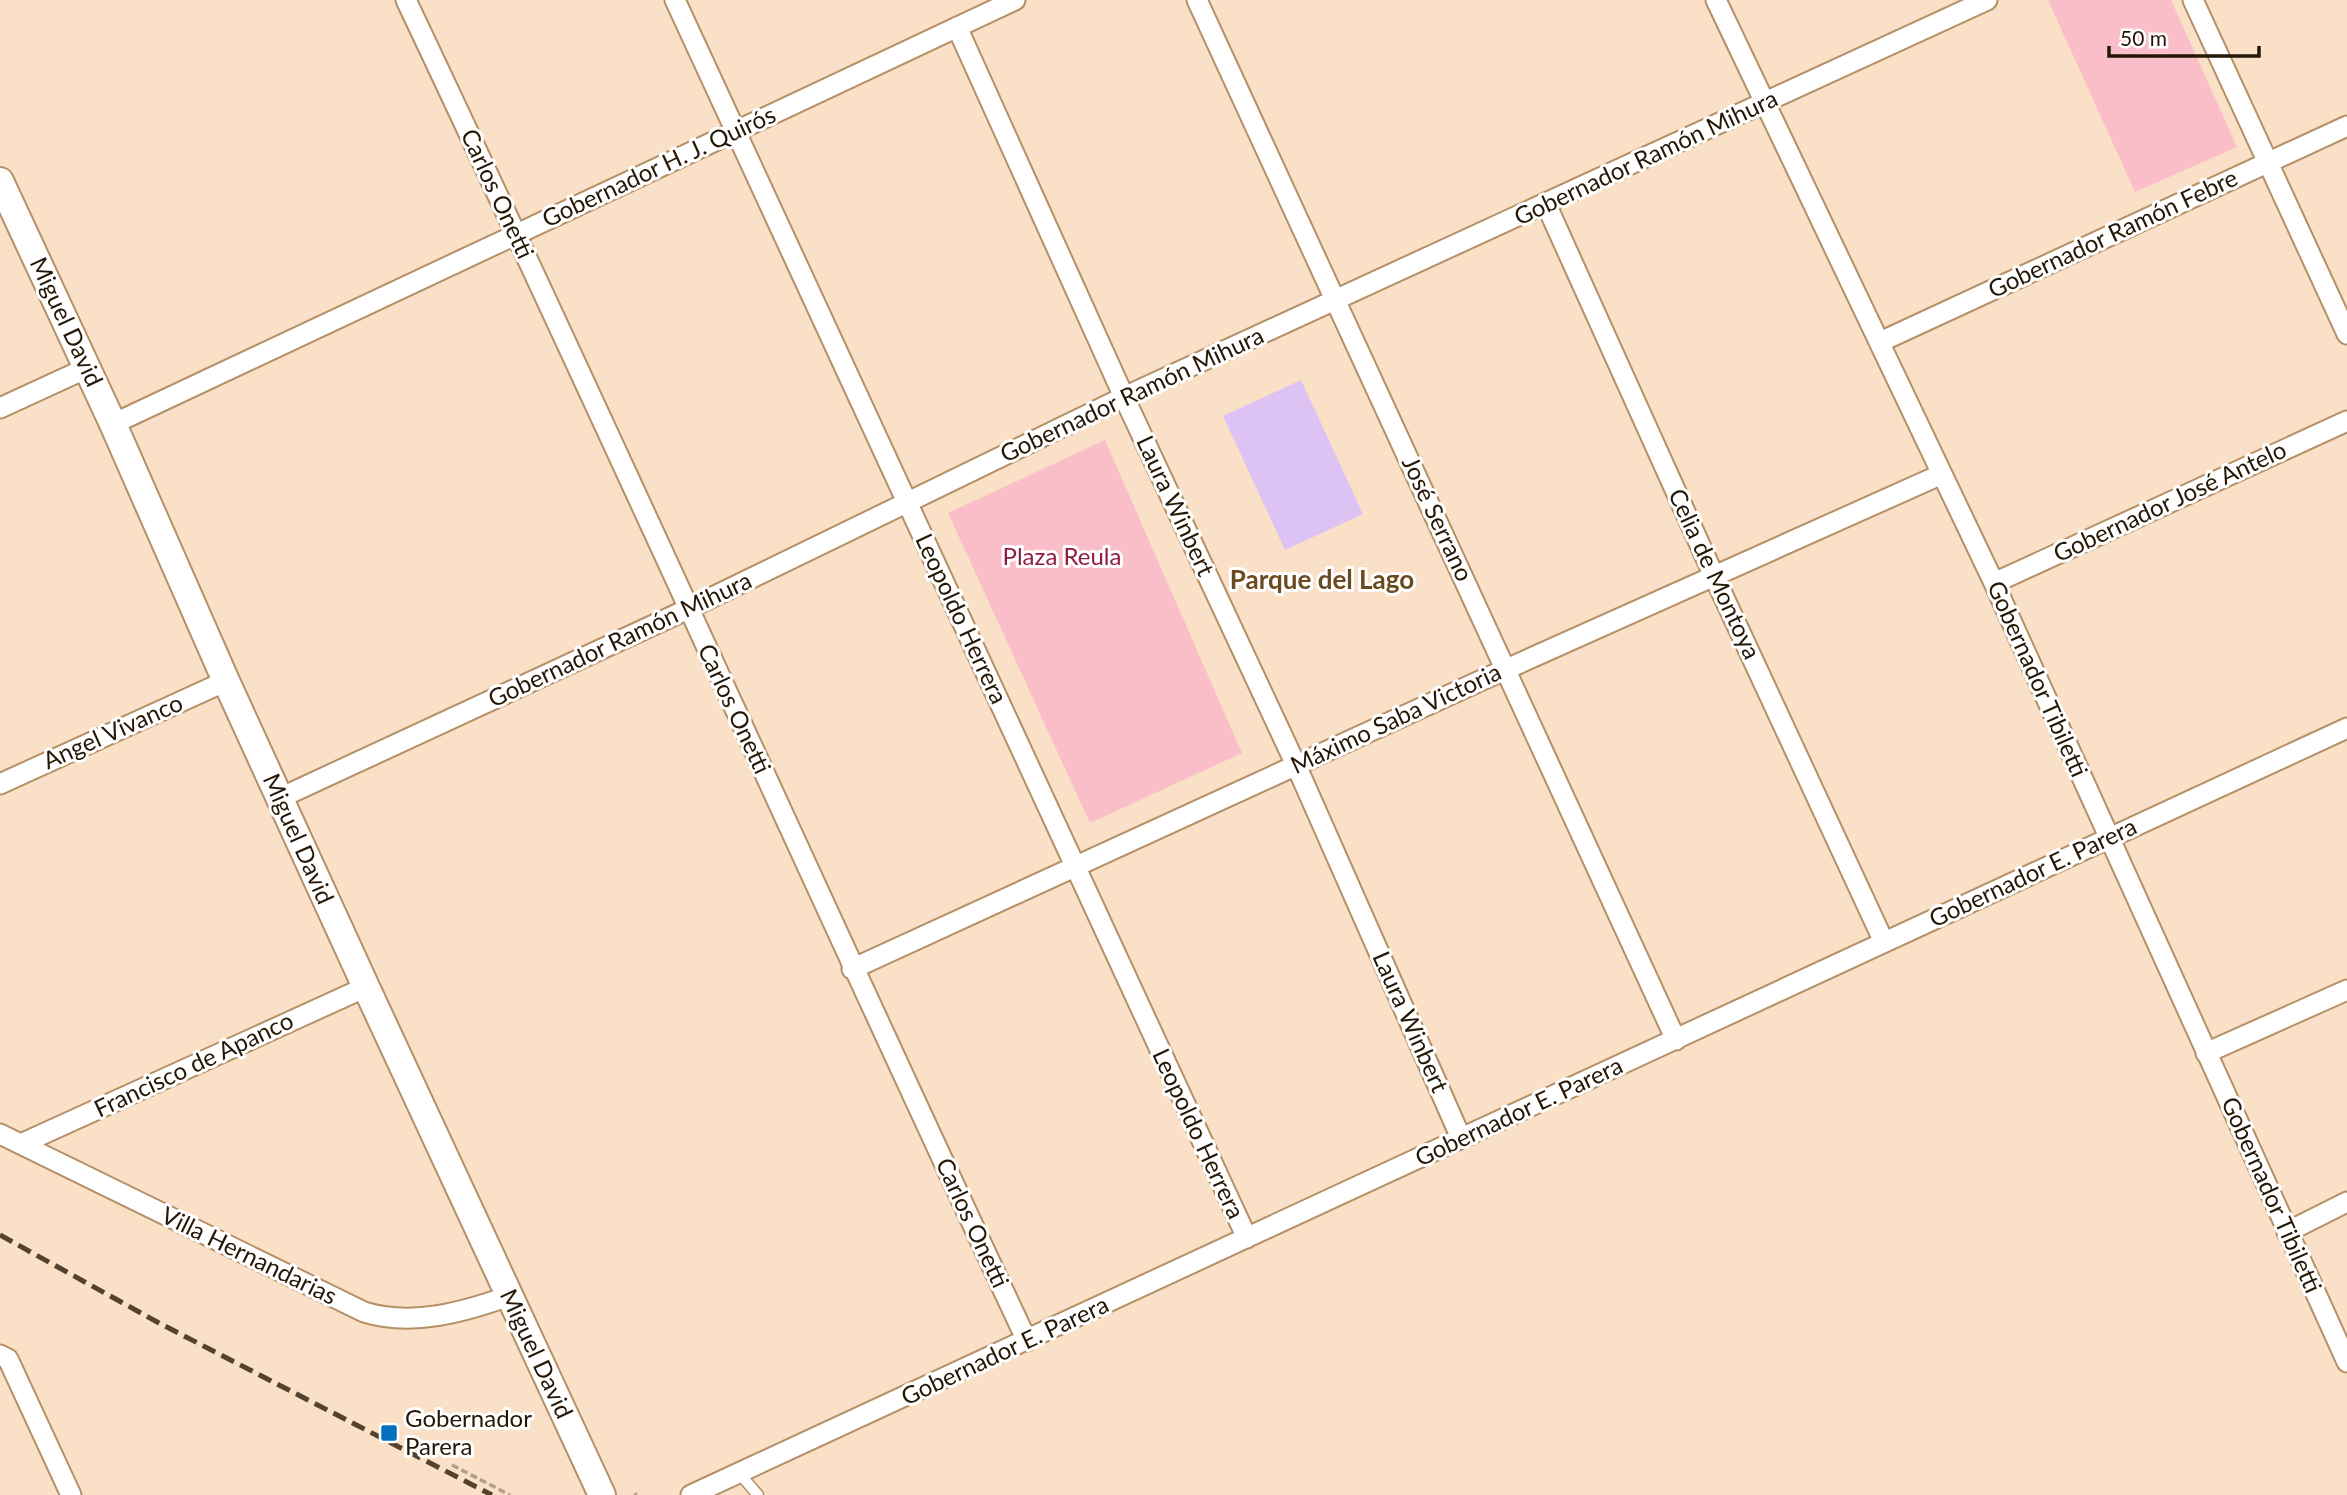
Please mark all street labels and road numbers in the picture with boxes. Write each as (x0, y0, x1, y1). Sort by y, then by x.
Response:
street label: Gobernador Ramón Mihura (1509, 83, 1782, 231)
street label: Gobernador H. J. Quirós (537, 99, 780, 232)
street label: Carlos Onetti (456, 124, 541, 263)
street label: Gobernador Ramón Febre (1983, 162, 2242, 303)
street label: Miguel David (25, 252, 110, 391)
street label: Gobernador Ramón Mihura (995, 320, 1268, 468)
street label: Laura Winbert (1131, 431, 1222, 580)
street label: Gobernador José Antelo (2048, 434, 2290, 567)
street label: José Serrano (1397, 451, 1480, 585)
street label: Celia de Montoya (1663, 483, 1768, 663)
street label: Leopoldo Herrera (910, 529, 1014, 708)
street label: Gobernador Ramón Mihura (483, 565, 756, 713)
street label: Gobernador Tibiletti (1982, 576, 2095, 781)
street label: Carlos Onetti (693, 639, 778, 778)
street label: Máximo Saba Victoria (1286, 656, 1505, 779)
street label: Angel Vivanco (38, 687, 187, 774)
street label: Miguel David (258, 769, 341, 908)
street label: Gobernador E. Parera (1924, 811, 2141, 932)
street label: Laura Winbert (1367, 946, 1456, 1097)
street label: Francisco de Apanco (89, 1005, 298, 1122)
street label: Leopoldo Herrera (1147, 1044, 1251, 1223)
street label: Gobernador E. Parera (1410, 1050, 1627, 1171)
street label: Gobernador Tibiletti (2216, 1092, 2329, 1297)
street label: Carlos Onetti (931, 1153, 1016, 1292)
street label: Villa Hernandarias (157, 1200, 342, 1310)
street label: Miguel David (495, 1284, 580, 1423)
street label: Gobernador E. Parera (896, 1289, 1113, 1410)

